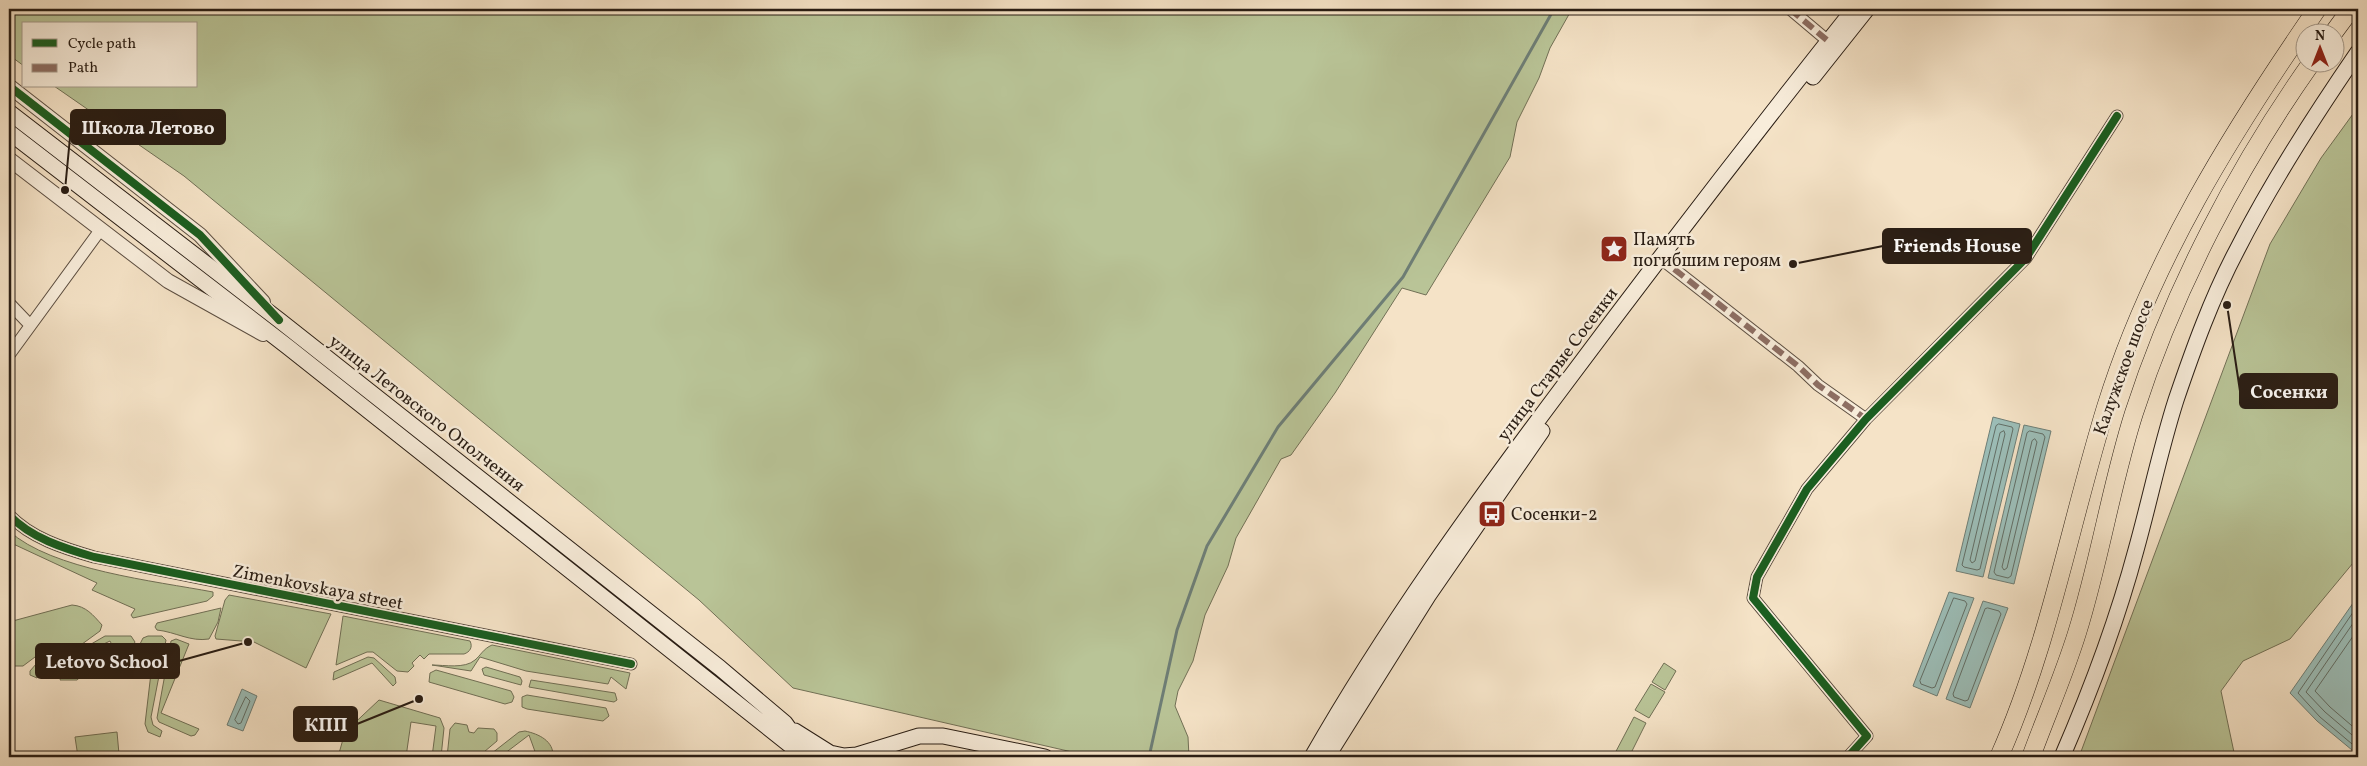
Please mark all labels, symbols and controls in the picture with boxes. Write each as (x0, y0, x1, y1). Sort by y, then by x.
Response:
legend (22, 22, 198, 88)
north arrow (2294, 22, 2344, 72)
text: N (2315, 27, 2325, 46)
text: Cycle path (68, 34, 136, 55)
text: Path (68, 58, 98, 79)
callout: Школа Летово (71, 110, 225, 144)
text: Школа Летово (81, 116, 215, 142)
place label: Память погибшим героям (1633, 228, 1781, 274)
callout: Friends House (1883, 229, 2031, 263)
place icon: Память погибшим героям (1599, 234, 1629, 264)
text: Friends House (1893, 234, 2021, 260)
street label: улица Старые Сосенки (1492, 283, 1624, 447)
street label: Калужское шоссе (2088, 296, 2161, 439)
street label: улица Летовского Ополчения (323, 330, 529, 499)
callout: Сосенки (2240, 374, 2337, 408)
text: Сосенки (2250, 380, 2328, 406)
bus stop icon: Сосенки-2 (1477, 499, 1507, 529)
place label: Сосенки-2 (1511, 503, 1598, 528)
street label: Zimenkovskaya street (230, 560, 405, 617)
callout: Letovo School (36, 644, 179, 678)
text: Letovo School (45, 650, 169, 676)
callout: КПП (294, 707, 357, 741)
text: КПП (304, 713, 348, 739)

